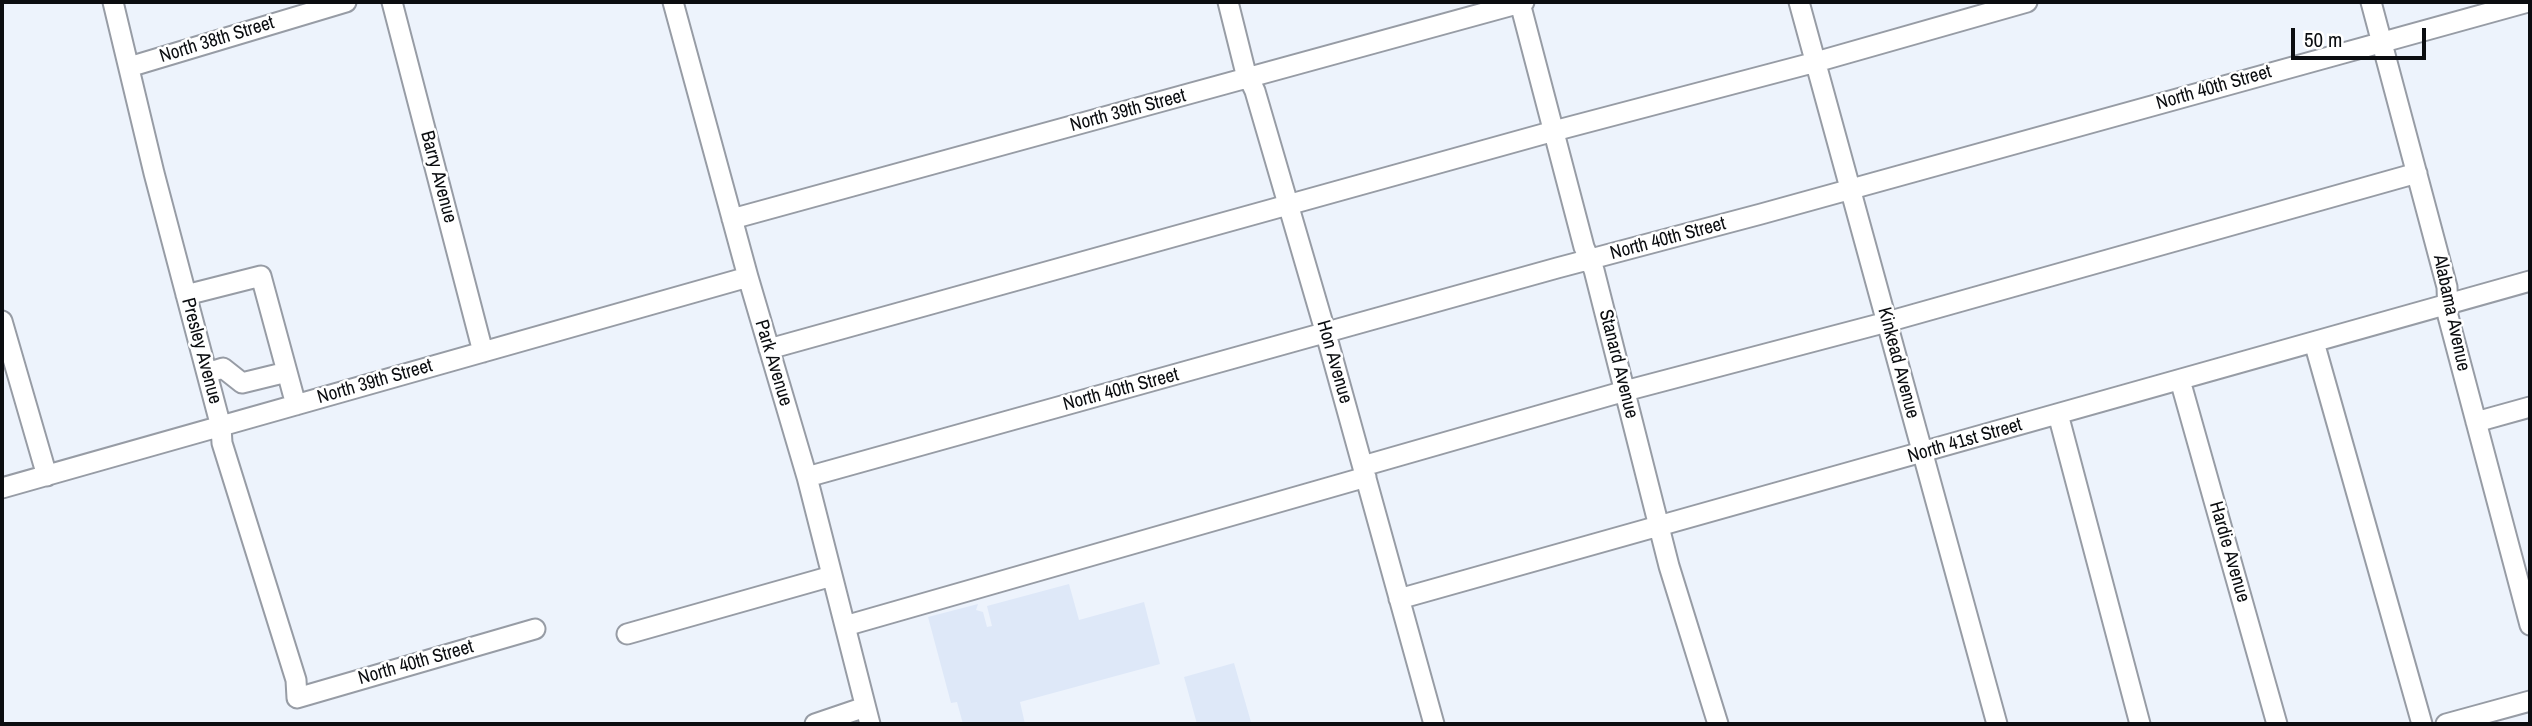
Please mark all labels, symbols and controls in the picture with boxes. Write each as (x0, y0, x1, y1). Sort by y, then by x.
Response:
street label: North 38th Street (157, 12, 277, 68)
scale bar (2294, 14, 2429, 58)
text: 50 m (2304, 25, 2342, 54)
street label: North 40th Street (2154, 61, 2274, 115)
street label: North 39th Street (1068, 85, 1188, 137)
street label: Barry Avenue (415, 129, 461, 225)
street label: North 40th Street (1608, 213, 1728, 265)
street label: Alabama Avenue (2428, 253, 2474, 373)
street label: Presley Avenue (176, 295, 226, 407)
street label: Kinkead Avenue (1872, 305, 1924, 421)
street label: Stanard Avenue (1593, 307, 1643, 421)
street label: Park Avenue (749, 317, 797, 409)
street label: Hon Avenue (1311, 318, 1357, 406)
street label: North 39th Street (315, 355, 435, 409)
street label: North 40th Street (1061, 364, 1181, 416)
street label: North 41st Street (1905, 414, 2025, 468)
street label: Hardie Avenue (2204, 499, 2254, 605)
street label: North 40th Street (356, 636, 476, 690)

